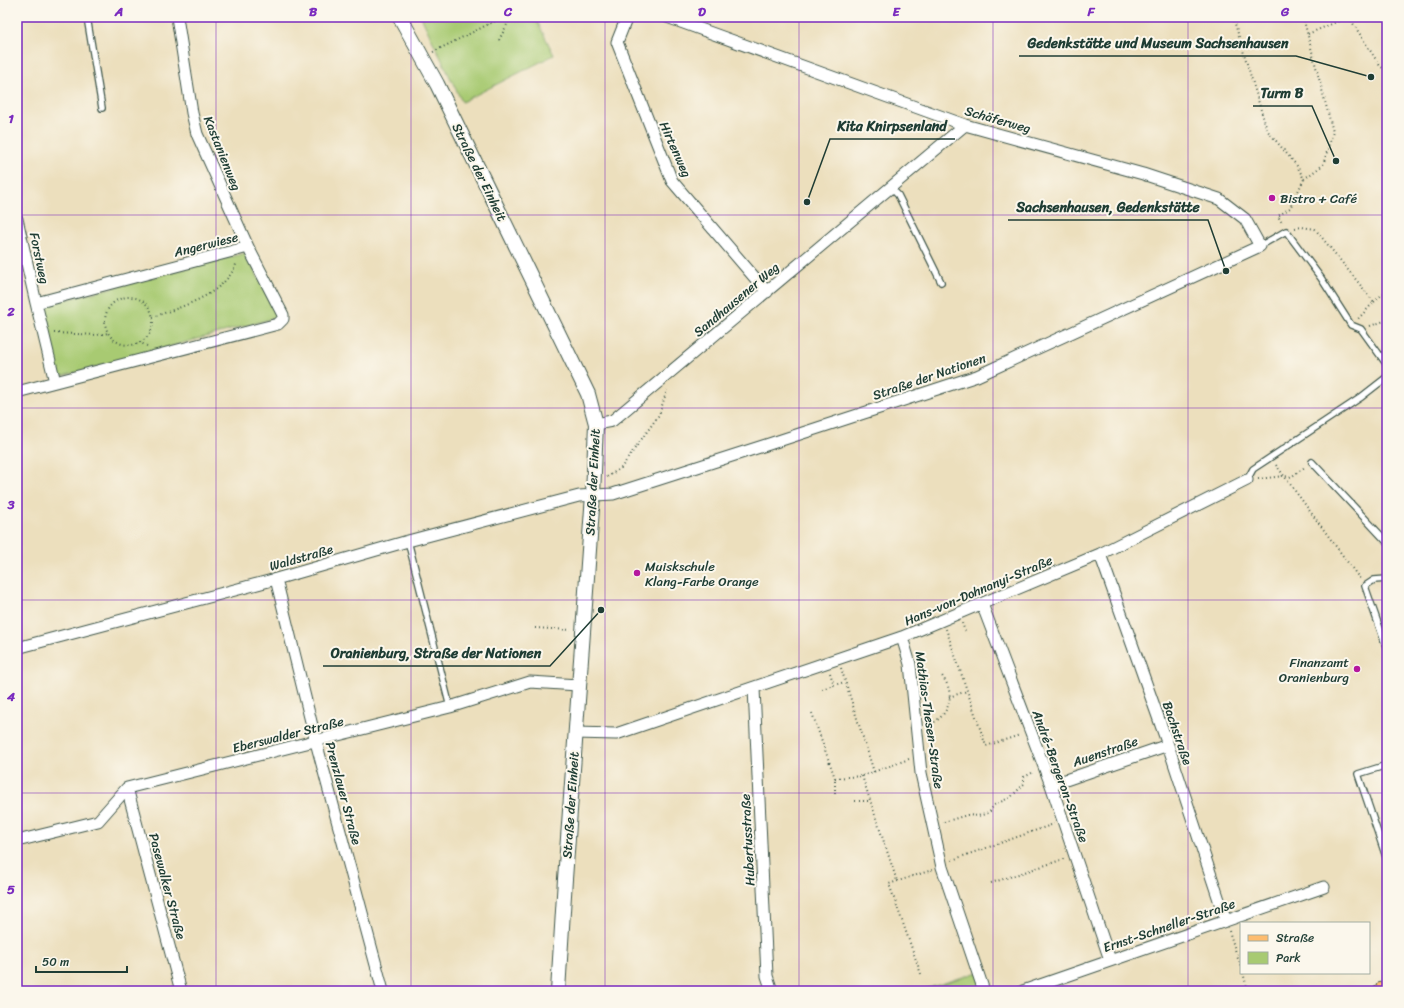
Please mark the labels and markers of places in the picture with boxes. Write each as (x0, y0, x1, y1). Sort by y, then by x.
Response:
callout: Gedenkstätte und Museum Sachsenhausen (1019, 30, 1296, 56)
callout: Turm B (1253, 80, 1312, 106)
callout: Kita Knirpsenland (830, 113, 955, 139)
place label: Bistro + Café (1280, 187, 1357, 210)
marker: Bistro + Café (1267, 193, 1277, 203)
callout: Sachsenhausen, Gedenkstätte (1008, 194, 1208, 220)
place label: Muiskschule Klang-Farbe Orange (645, 555, 759, 593)
marker: Muiskschule Klang-Farbe Orange (632, 568, 642, 578)
callout: Oranienburg, Straße der Nationen (323, 640, 550, 666)
place label: Finanzamt Oranienburg (1279, 651, 1349, 689)
marker: Finanzamt Oranienburg (1352, 664, 1362, 674)

